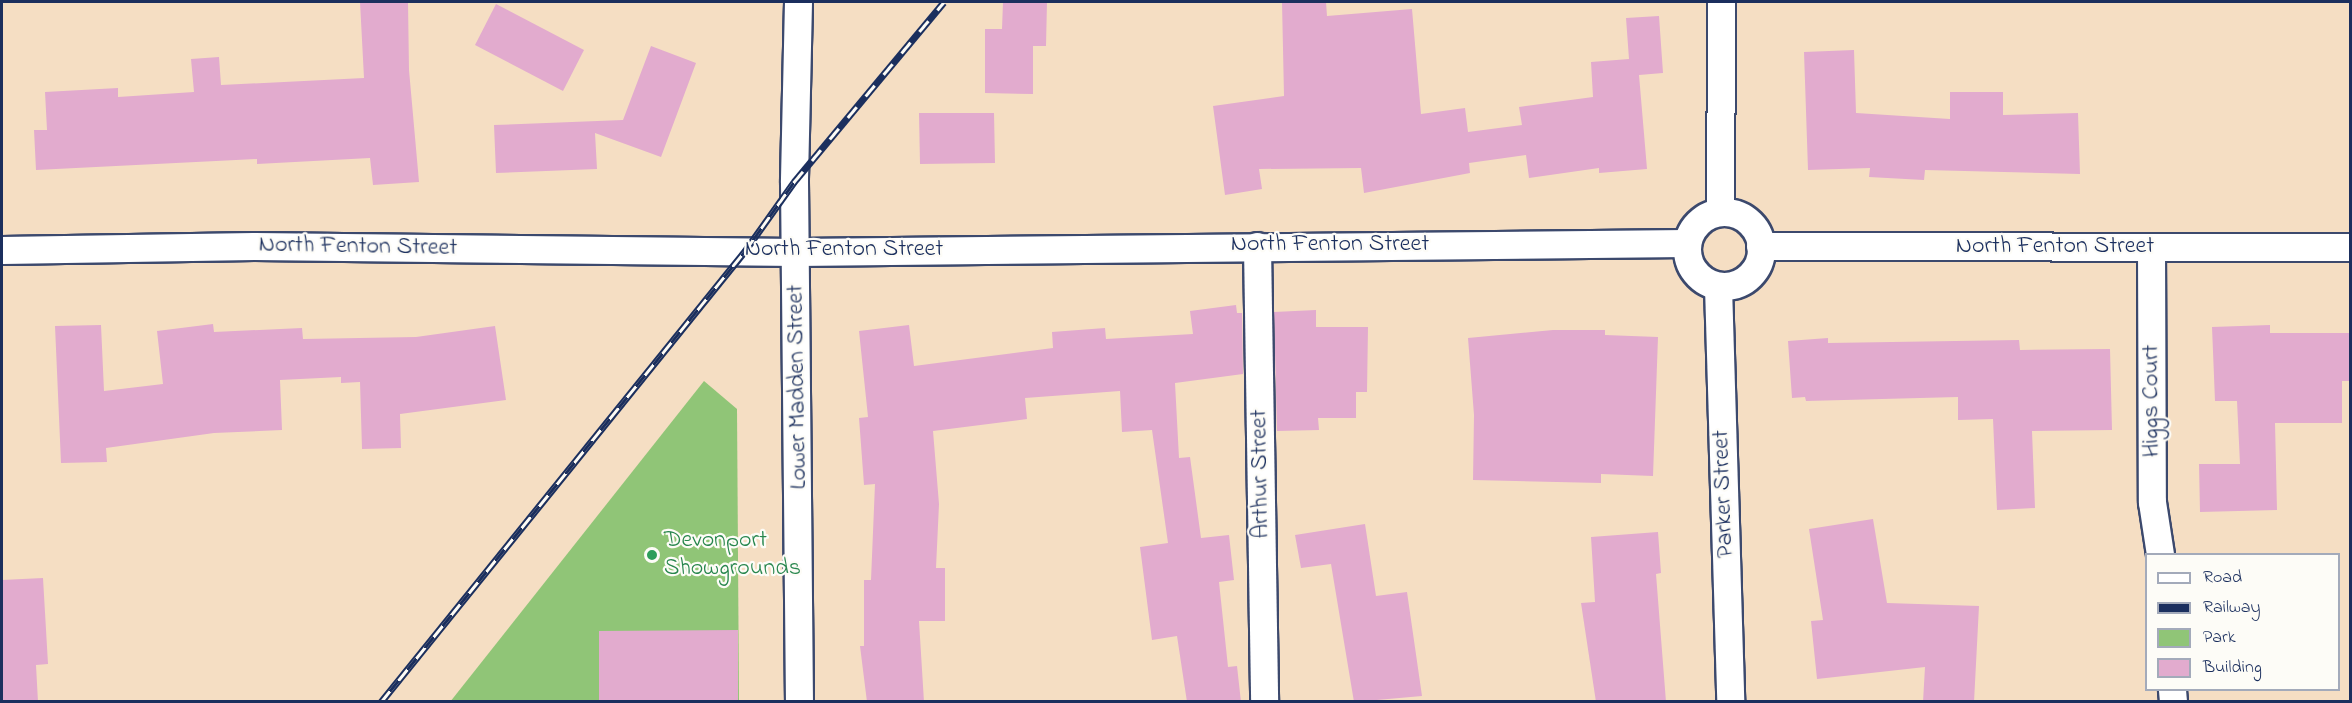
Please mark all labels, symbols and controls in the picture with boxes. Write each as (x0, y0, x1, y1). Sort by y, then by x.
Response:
street label: North Fenton Street (258, 231, 458, 263)
street label: North Fenton Street (1231, 231, 1429, 259)
street label: North Fenton Street (1956, 233, 2154, 261)
street label: North Fenton Street (745, 236, 943, 264)
street label: Lower Madden Street (782, 284, 814, 490)
street label: Higgs Court (2138, 345, 2166, 457)
street label: Arthur Street (1245, 409, 1277, 539)
street label: Parker Street (1707, 430, 1741, 558)
place label: Devonport Showgrounds (664, 527, 801, 583)
marker: Devonport Showgrounds (645, 548, 659, 562)
legend (2145, 553, 2340, 691)
text: Road (2203, 565, 2242, 591)
text: Railway (2203, 595, 2260, 621)
text: Park (2203, 625, 2236, 651)
text: Building (2203, 655, 2262, 681)

